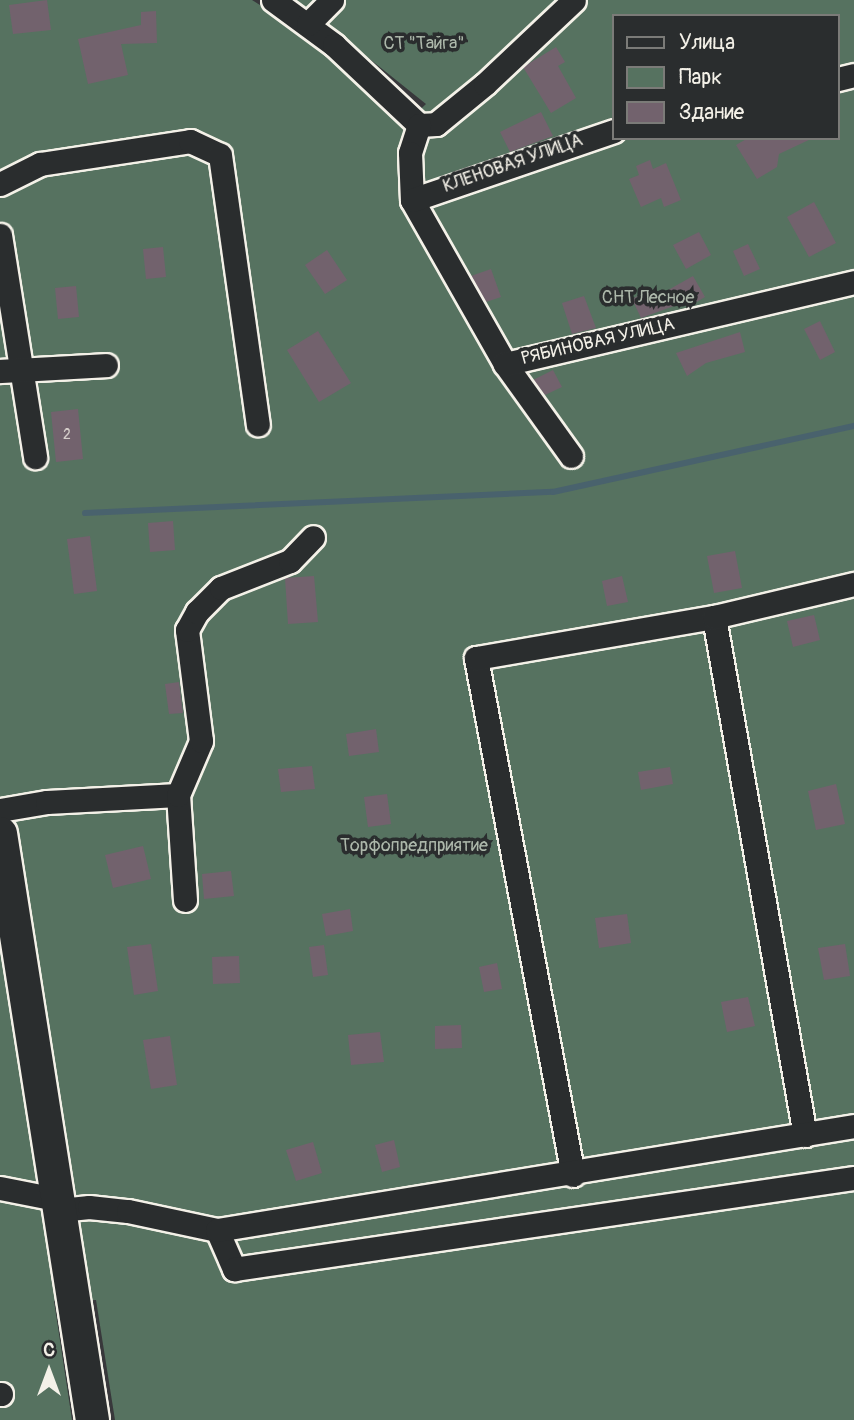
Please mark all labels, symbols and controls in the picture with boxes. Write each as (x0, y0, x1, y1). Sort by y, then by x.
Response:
legend (612, 14, 840, 140)
text: Улица (679, 29, 735, 56)
park label: СТ "Тайга" (383, 33, 465, 55)
text: Парк (679, 64, 722, 91)
text: Здание (679, 99, 744, 126)
street label: КЛЕНОВАЯ УЛИЦА (440, 130, 586, 198)
park label: СНТ Лесное (602, 287, 694, 309)
street label: РЯБИНОВАЯ УЛИЦА (519, 314, 677, 370)
house number: 2 (63, 427, 71, 443)
park label: Торфопредприятие (340, 835, 488, 857)
north arrow (14, 1336, 84, 1406)
text: С (43, 1338, 55, 1362)

